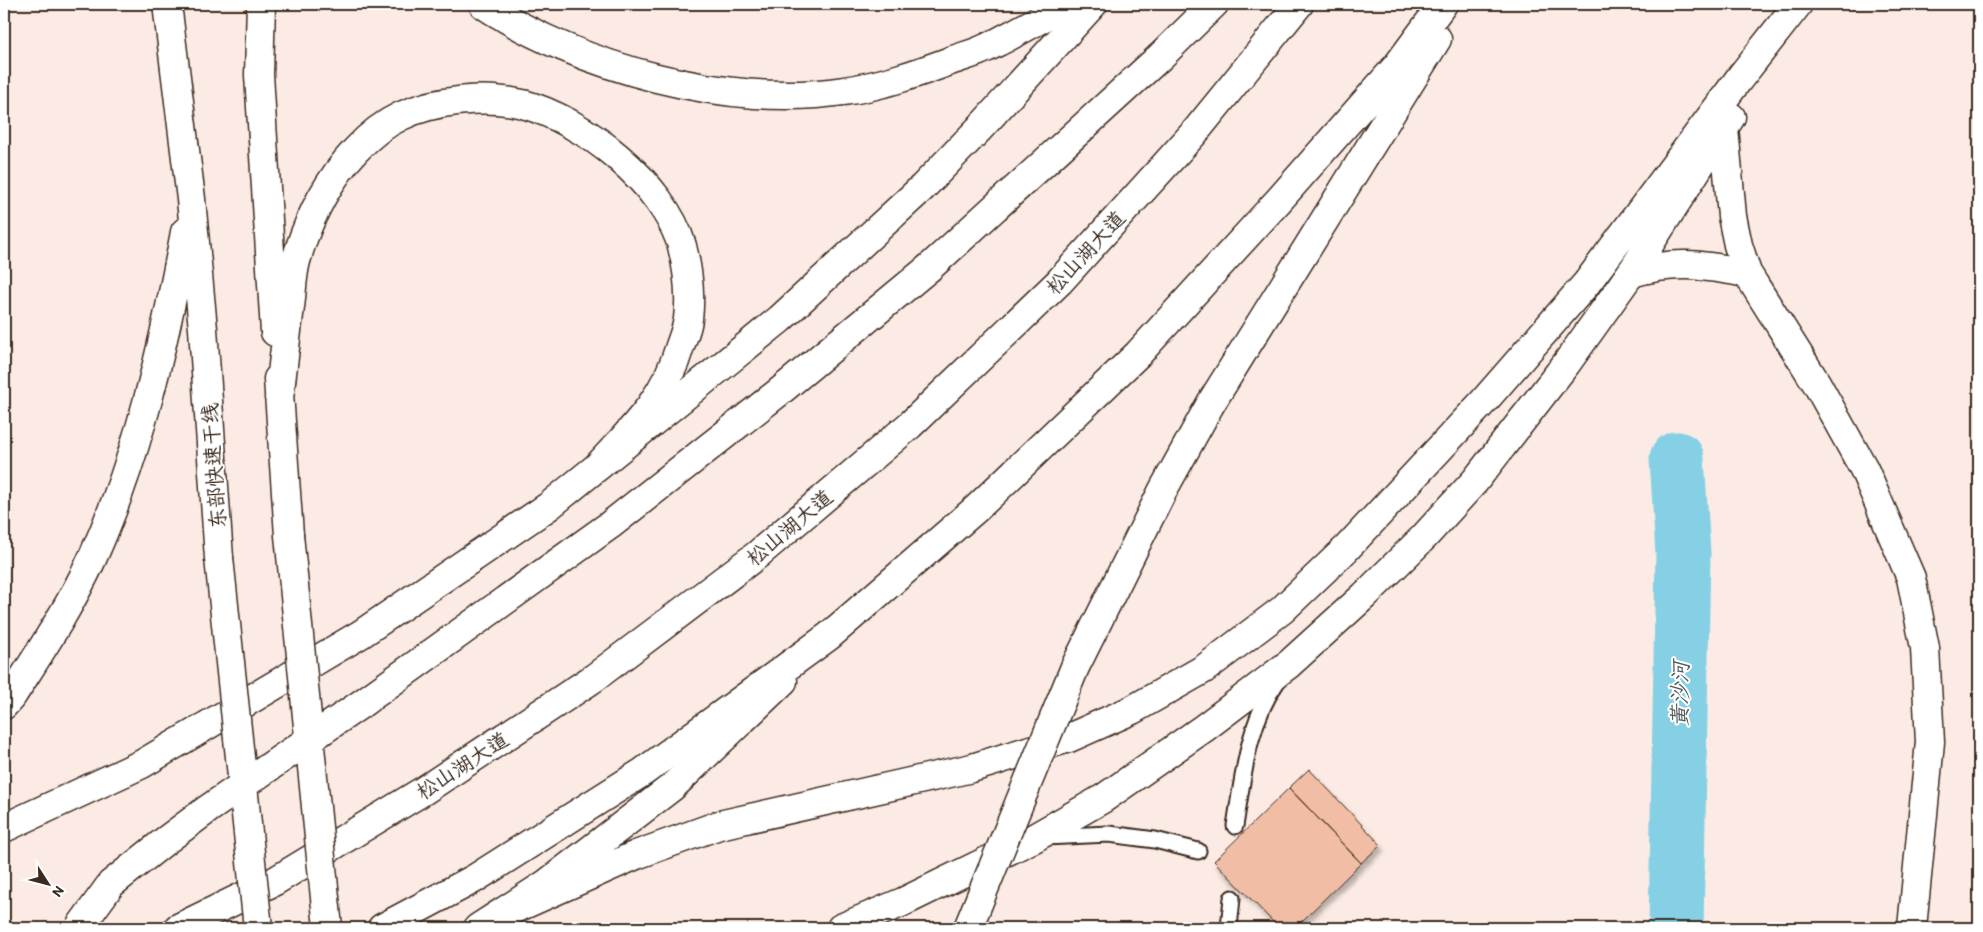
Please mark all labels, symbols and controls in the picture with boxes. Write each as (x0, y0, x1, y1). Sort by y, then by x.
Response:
street label: 松山湖大道 (1040, 205, 1130, 299)
street label: 东部快速干线 (196, 402, 230, 530)
street label: 松山湖大道 (741, 484, 837, 570)
water label: 黄沙河 (1666, 658, 1694, 727)
street label: 松山湖大道 (411, 726, 513, 804)
north arrow (22, 860, 72, 910)
text: N (48, 883, 68, 900)

